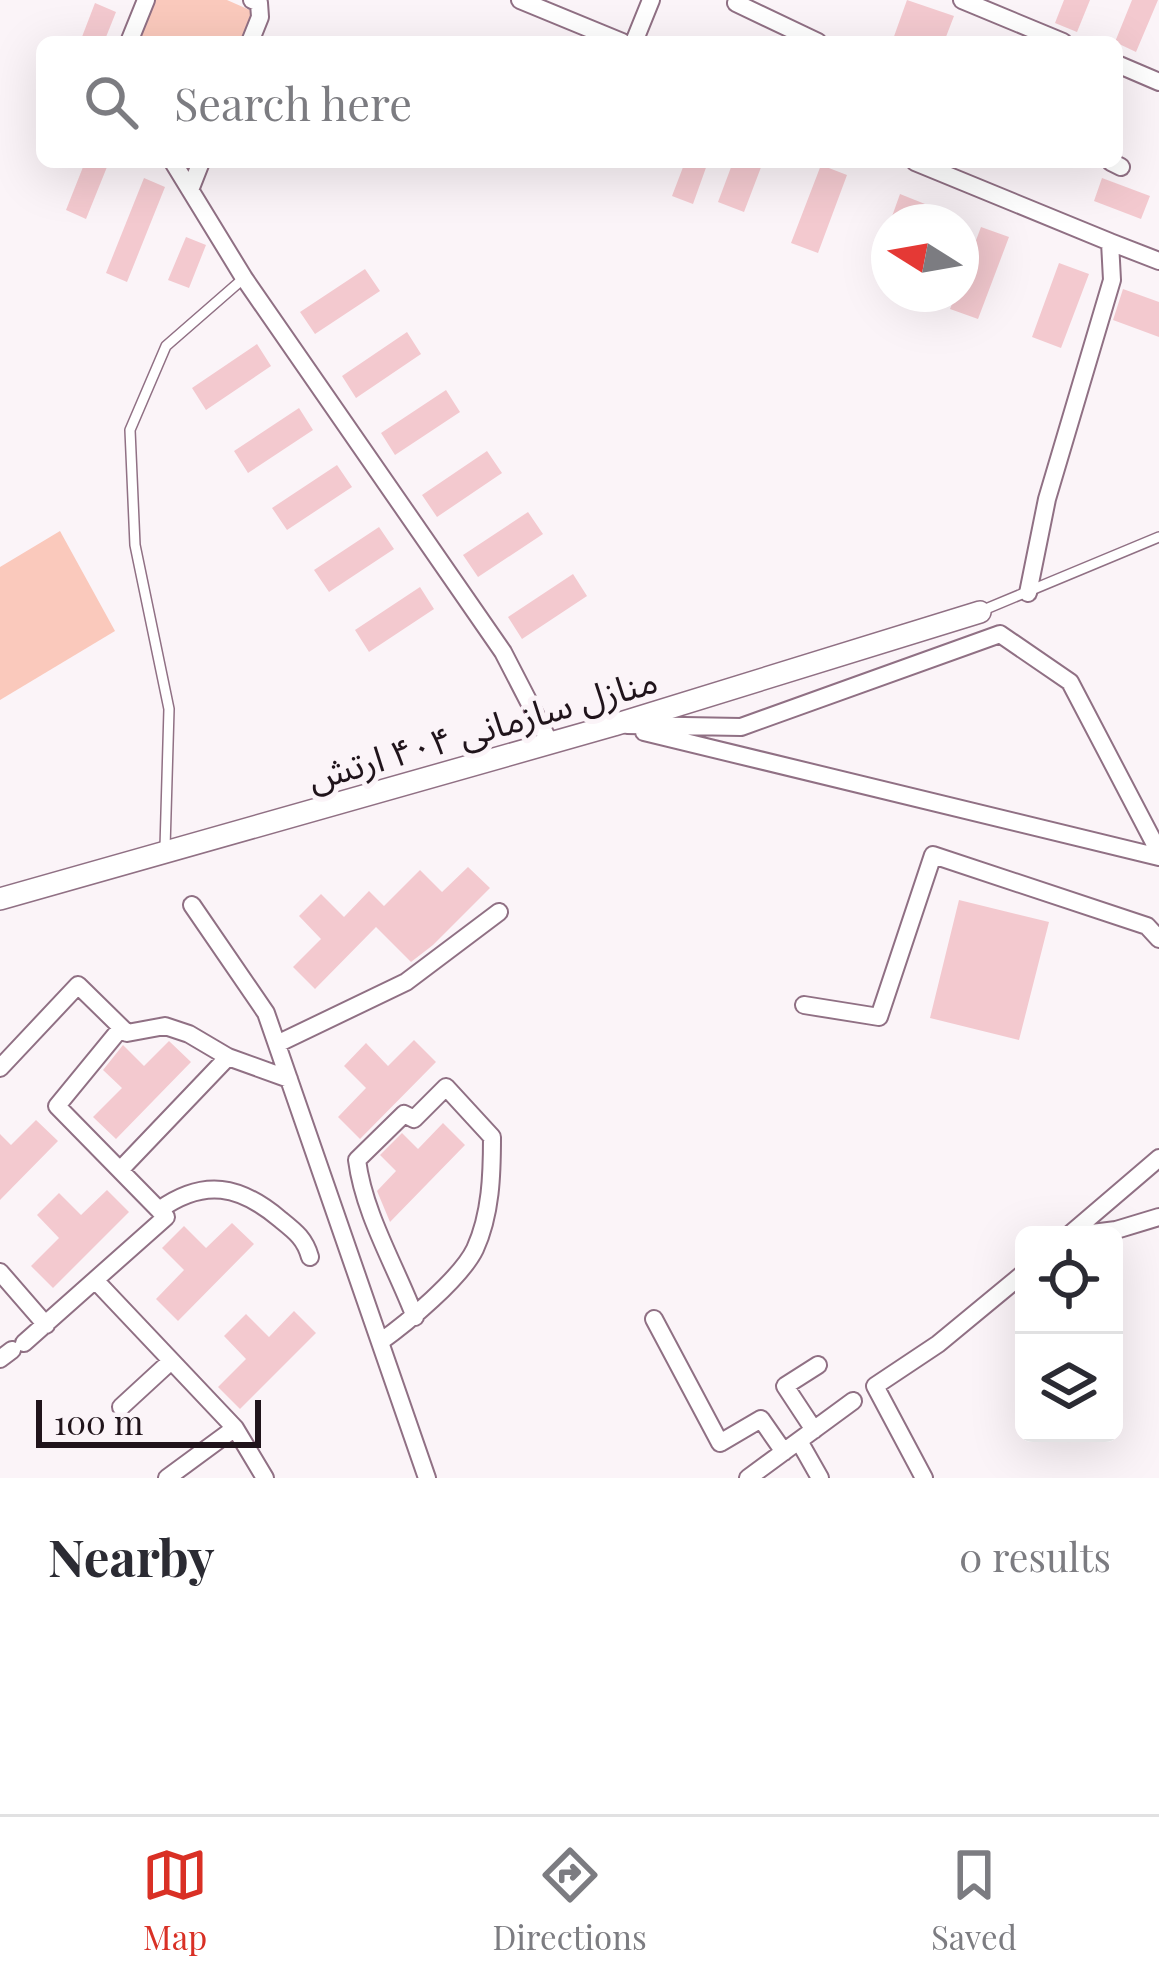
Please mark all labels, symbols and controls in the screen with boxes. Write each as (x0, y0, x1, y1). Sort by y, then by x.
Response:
search box (36, 36, 1123, 168)
icon: search (78, 69, 144, 135)
text: Search here (174, 72, 412, 132)
north arrow (871, 204, 979, 312)
street label: منازل سازمانی ۴۰۴ ارتش (301, 654, 663, 800)
map controls (1015, 1226, 1123, 1442)
button: locate (1015, 1226, 1123, 1334)
button: layers (1015, 1334, 1123, 1442)
scale bar (36, 1394, 261, 1447)
text: 100 m (54, 1399, 143, 1443)
text: Nearby (48, 1522, 214, 1590)
text: 0 results (959, 1530, 1111, 1582)
tab: Map (142, 1842, 208, 1958)
tab: Directions (492, 1842, 647, 1958)
tab: Saved (931, 1842, 1017, 1958)

